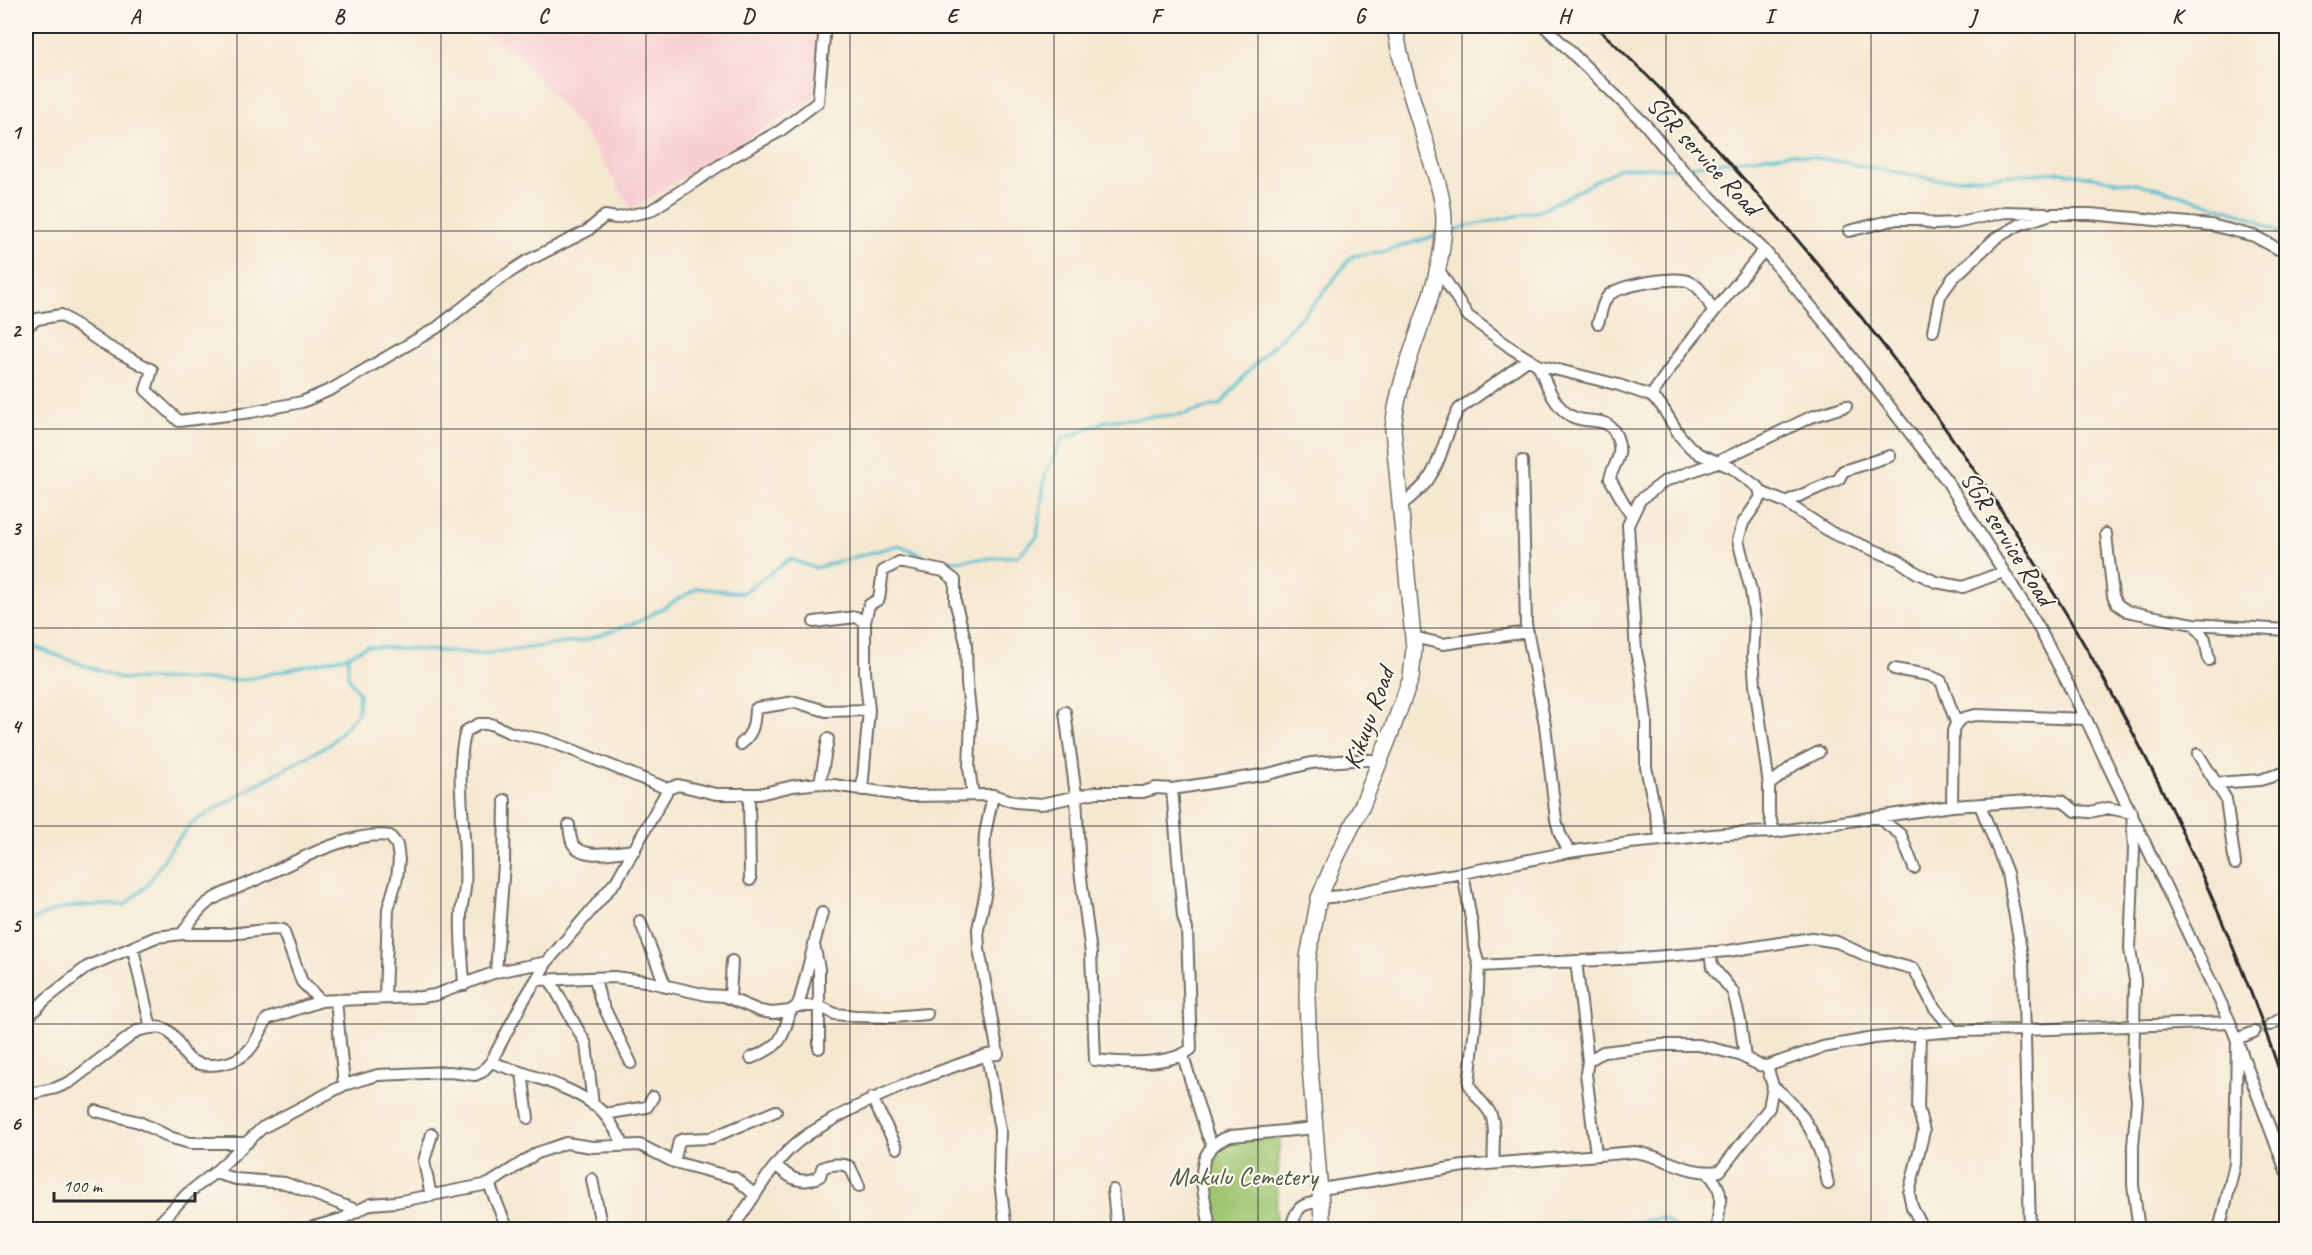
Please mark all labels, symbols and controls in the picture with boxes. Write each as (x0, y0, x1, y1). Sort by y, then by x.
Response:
text: A (130, 4, 142, 29)
text: B (334, 4, 346, 29)
text: C (538, 4, 550, 29)
text: D (742, 4, 756, 29)
text: E (947, 4, 961, 29)
text: F (1151, 4, 1165, 29)
text: G (1355, 4, 1368, 29)
text: H (1558, 4, 1573, 29)
text: I (1765, 4, 1778, 29)
text: J (1968, 4, 1980, 29)
text: K (2172, 4, 2186, 29)
street label: SGR service Road (1640, 88, 1770, 225)
text: 1 (12, 120, 23, 145)
text: 2 (12, 318, 23, 343)
street label: SGR service Road (1953, 465, 2064, 615)
text: 3 (12, 516, 23, 541)
street label: Kikuyu Road (1335, 659, 1403, 773)
text: 4 (12, 714, 24, 739)
text: 5 (12, 913, 23, 938)
text: 6 (11, 1111, 22, 1136)
park label: Makulu Cemetery (1169, 1160, 1319, 1193)
scale bar (54, 1165, 195, 1203)
text: 100 m (63, 1175, 104, 1197)

